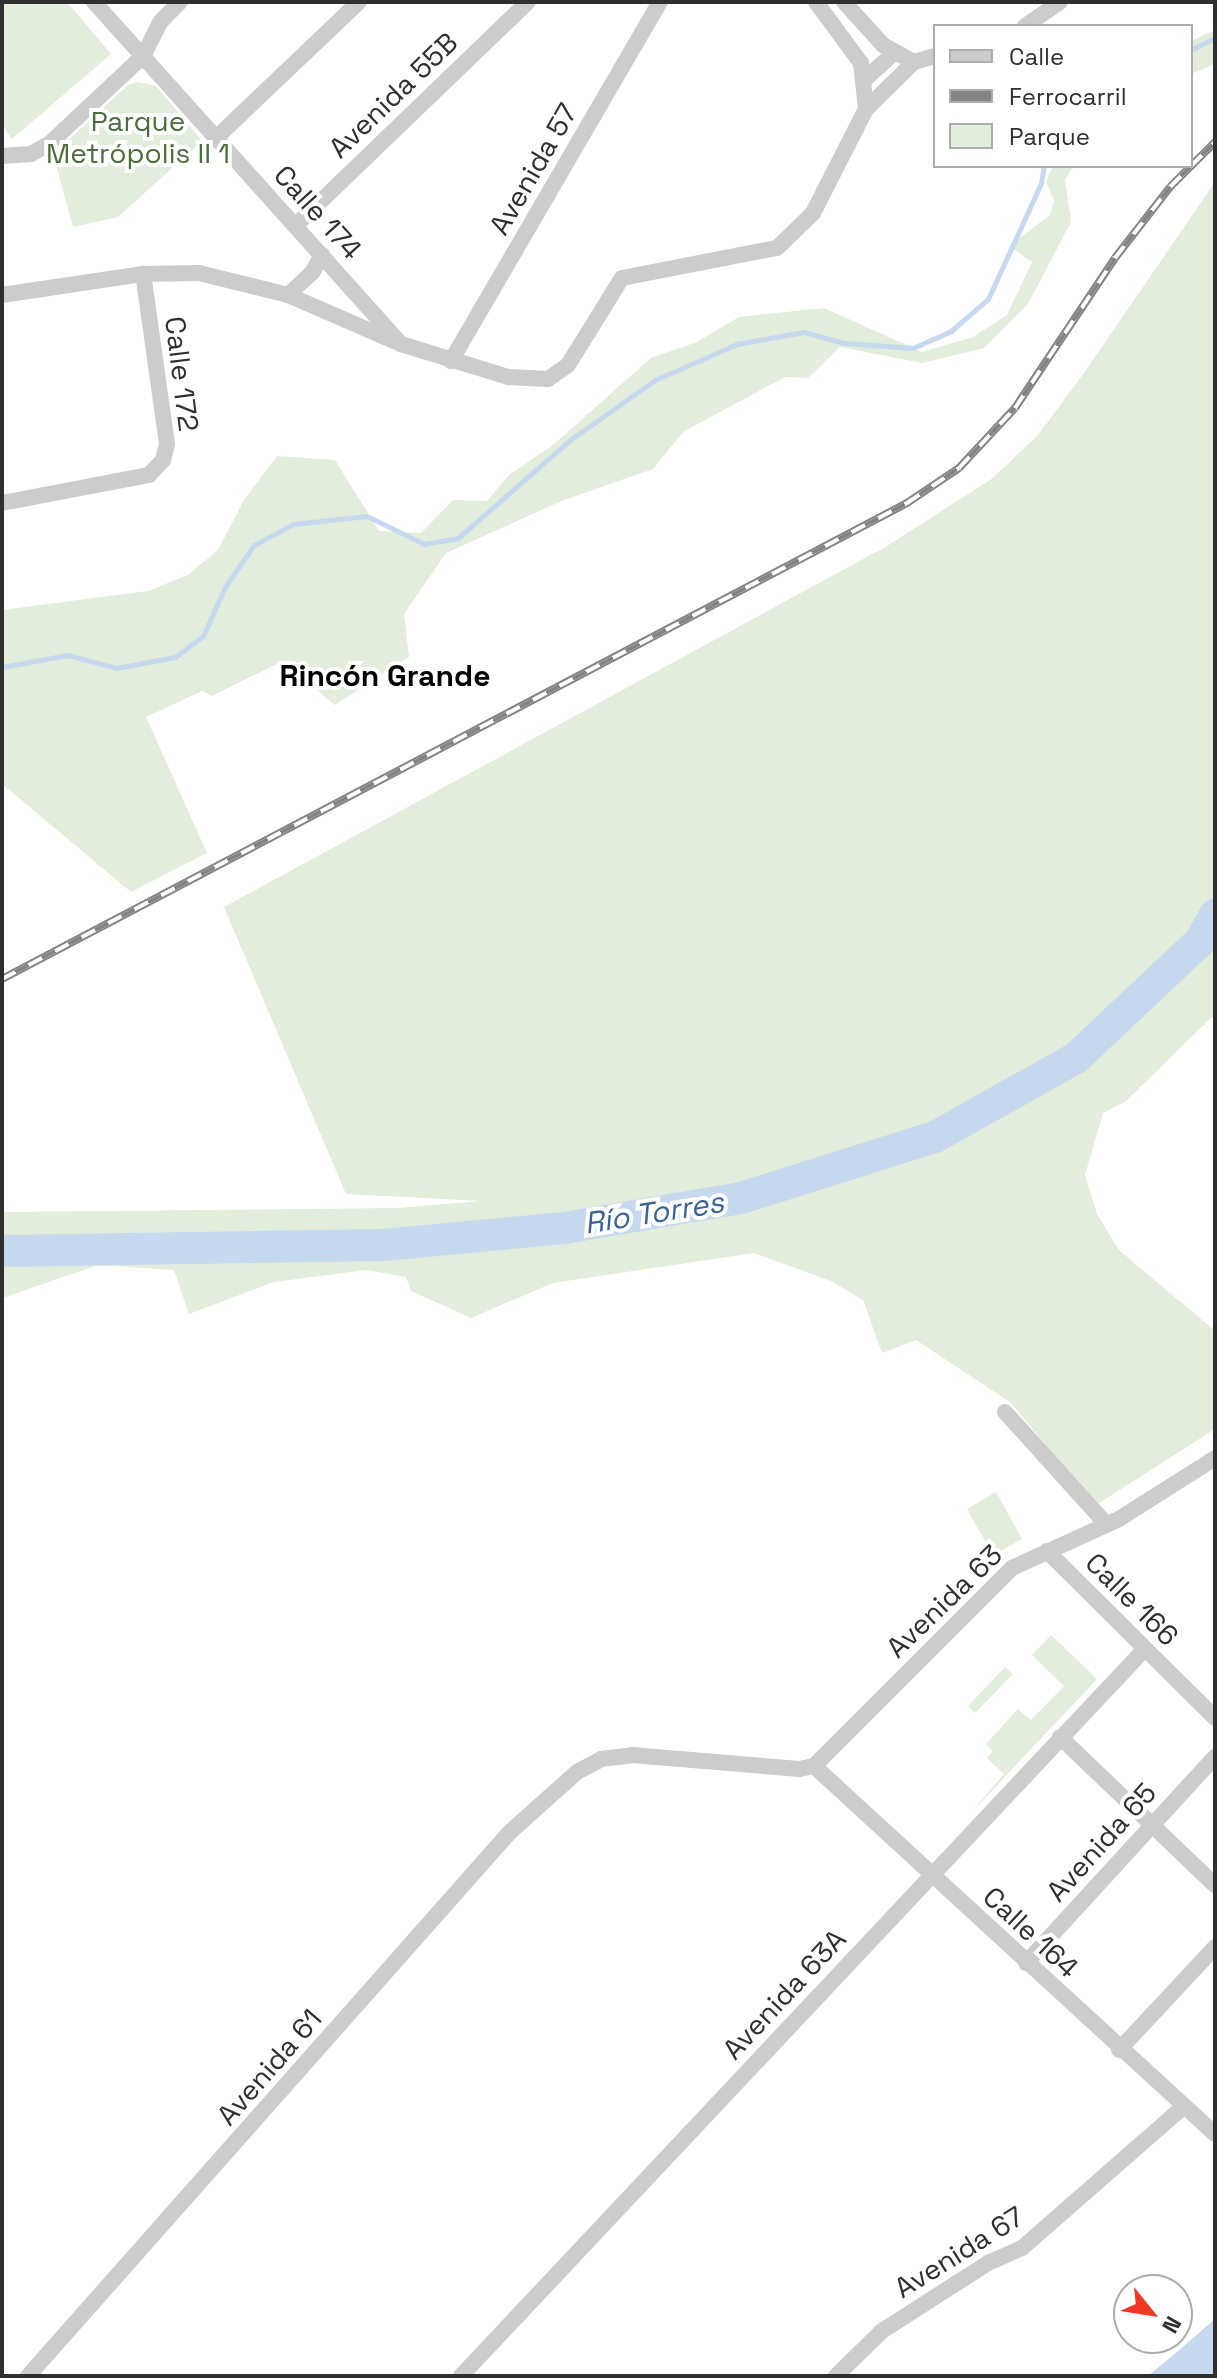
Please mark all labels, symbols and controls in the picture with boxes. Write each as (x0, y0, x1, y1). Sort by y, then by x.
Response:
legend (933, 24, 1193, 168)
street label: Avenida 55B (322, 25, 464, 165)
text: Calle (1009, 41, 1064, 72)
text: Ferrocarril (1009, 81, 1127, 112)
street label: Avenida 57 (482, 97, 584, 241)
park label: Parque Metrópolis II 1 (46, 104, 230, 170)
text: Parque (1009, 121, 1090, 152)
street label: Calle 174 (267, 158, 369, 266)
street label: Calle 172 (158, 315, 206, 433)
district label: Rincón Grande (279, 658, 491, 694)
water label: Río Torres (581, 1184, 727, 1242)
street label: Avenida 63 (879, 1538, 1009, 1664)
street label: Calle 166 (1079, 1546, 1185, 1652)
street label: Avenida 65 (1039, 1776, 1163, 1908)
street label: Calle 164 (976, 1880, 1086, 1984)
street label: Avenida 63A (715, 1922, 853, 2066)
street label: Avenida 61 (210, 2002, 328, 2132)
street label: Avenida 67 (888, 2199, 1030, 2305)
north arrow (1113, 2274, 1193, 2354)
text: N (1156, 2312, 1188, 2338)

